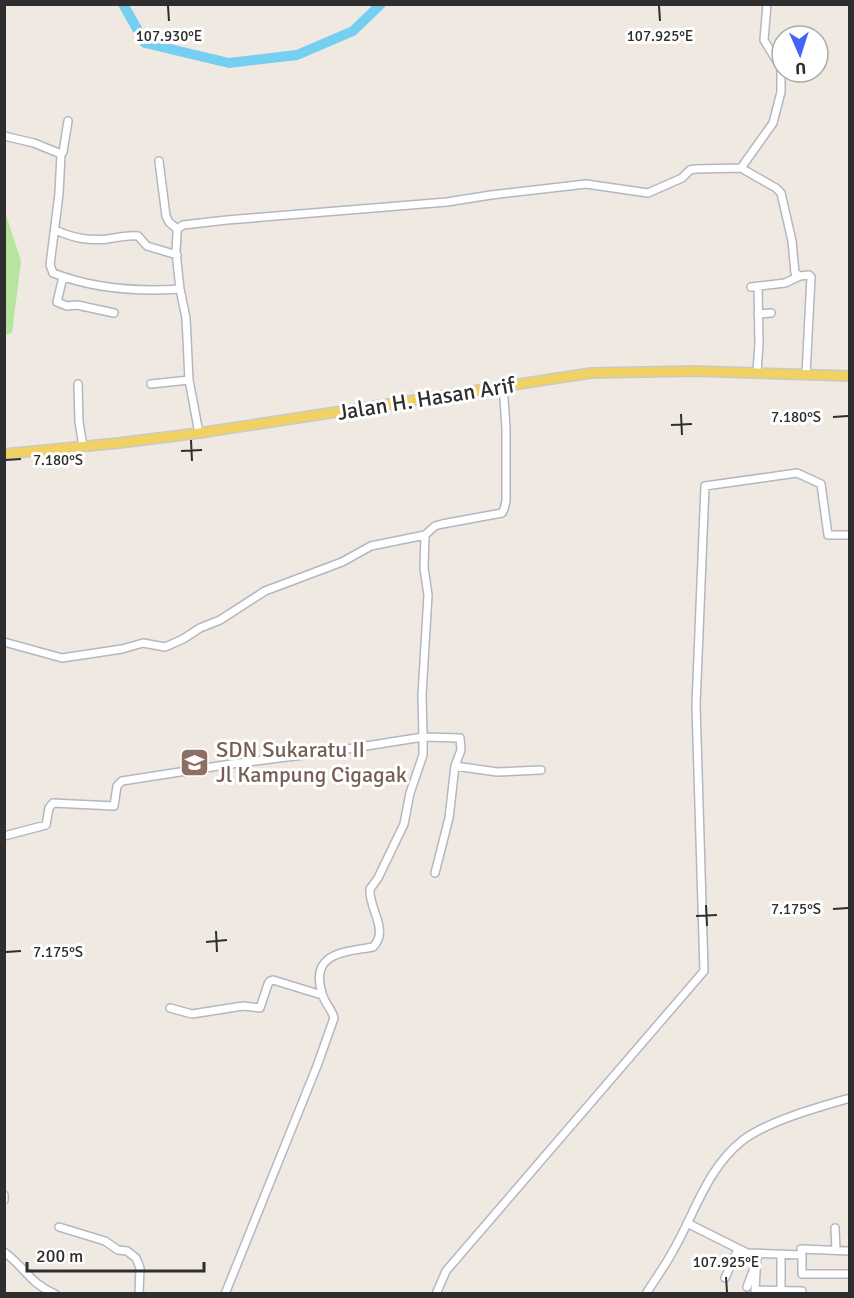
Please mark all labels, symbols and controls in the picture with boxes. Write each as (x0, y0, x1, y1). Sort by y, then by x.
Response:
north arrow (770, 24, 830, 84)
text: 107.930°E (136, 27, 202, 45)
text: 107.925°E (627, 27, 693, 45)
text: U (795, 58, 807, 78)
street label: Jalan H. Hasan Arif (335, 371, 518, 426)
text: 7.180°S (771, 408, 821, 426)
text: 7.180°S (33, 451, 83, 469)
place label: SDN Sukaratu II Jl Kampung Cigagak (216, 736, 407, 788)
school or university icon: SDN Sukaratu II Jl Kampung Cigagak (179, 746, 211, 778)
text: 7.175°S (771, 900, 821, 918)
text: 7.175°S (33, 943, 83, 961)
scale bar (27, 1235, 204, 1273)
text: 200 m (36, 1245, 83, 1267)
text: 107.925°E (693, 1253, 759, 1271)

